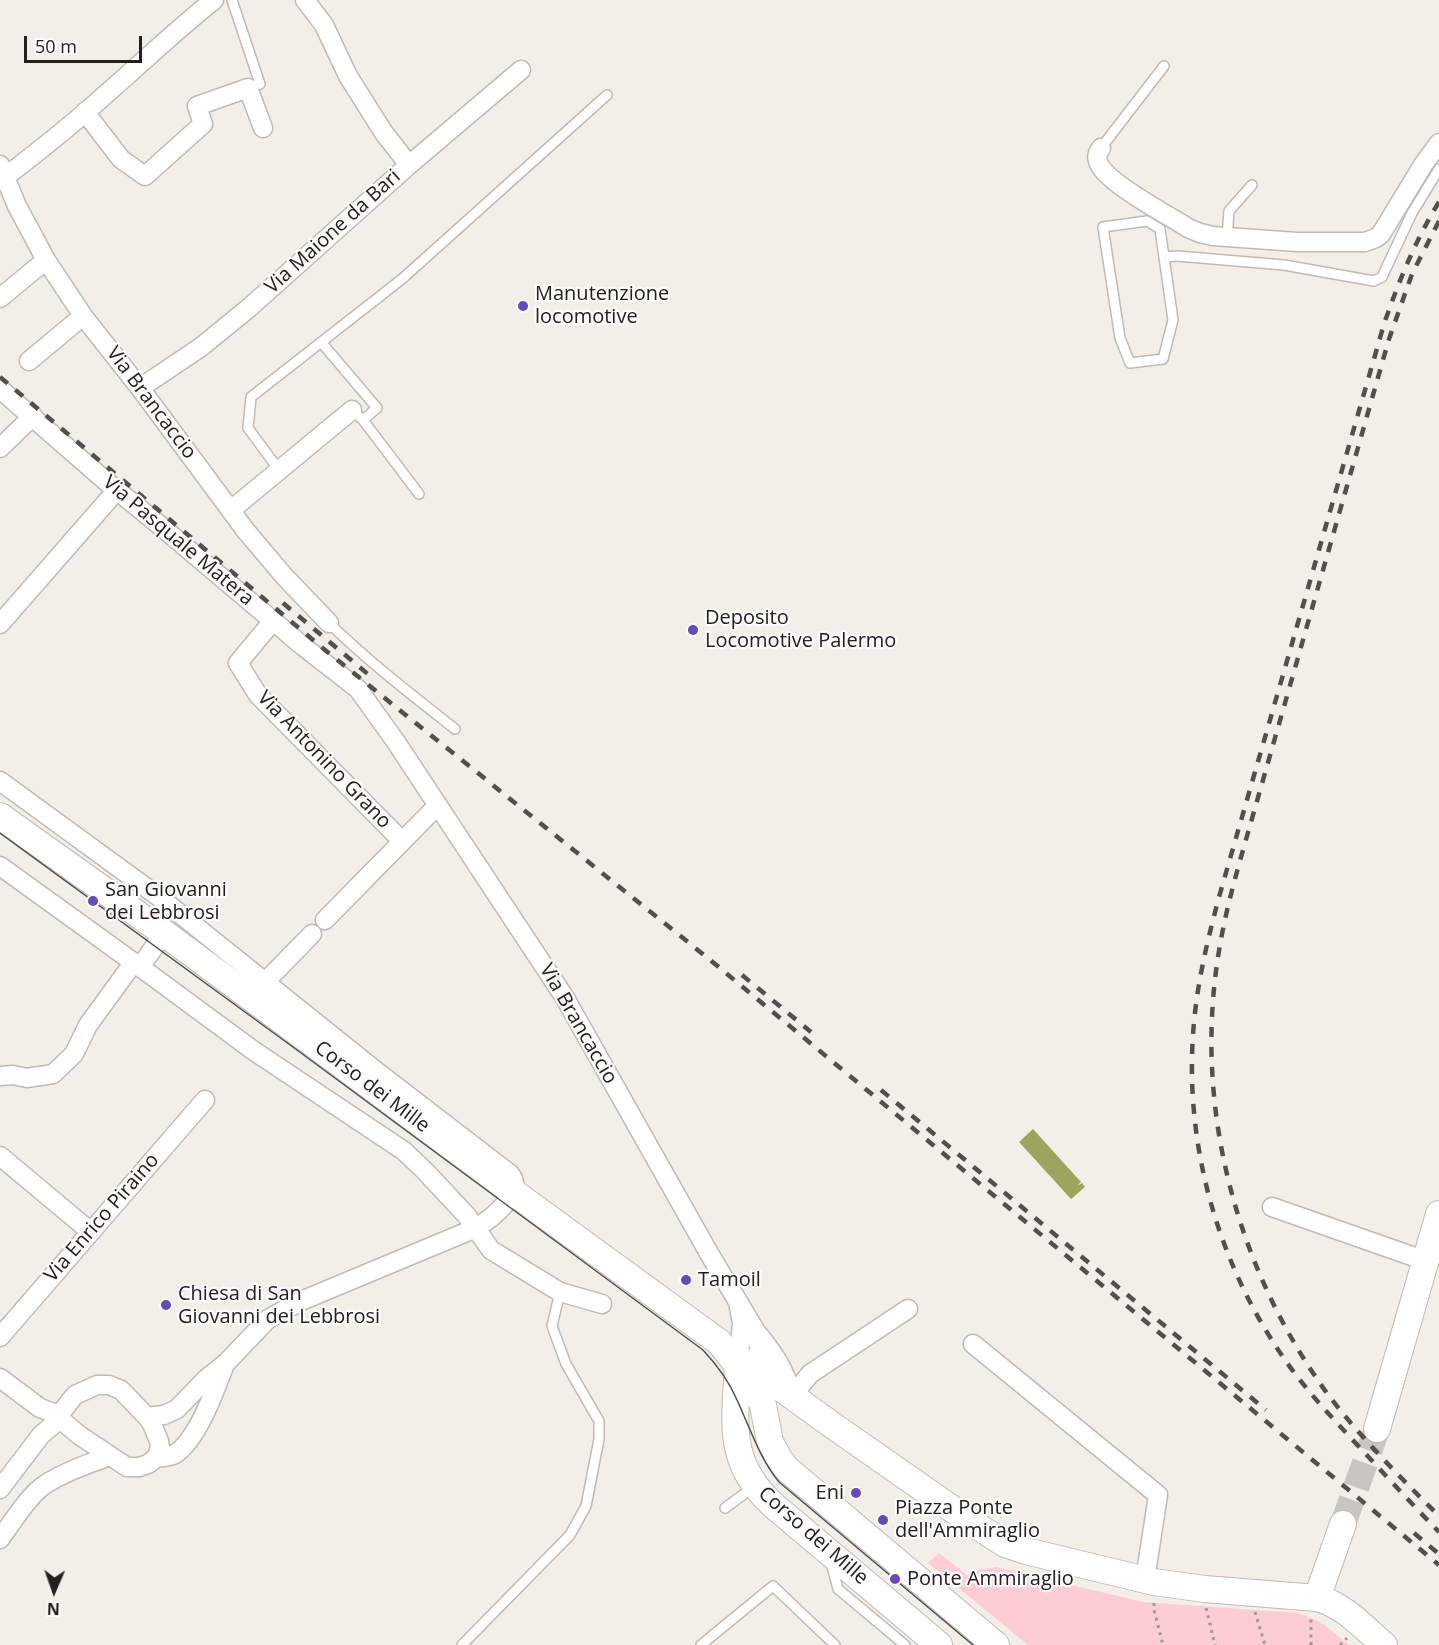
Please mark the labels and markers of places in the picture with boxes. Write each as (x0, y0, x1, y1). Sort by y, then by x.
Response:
place label: Manutenzione locomotive (535, 282, 669, 329)
marker: Manutenzione locomotive (516, 299, 530, 313)
place label: Deposito Locomotive Palermo (705, 606, 896, 653)
marker: Deposito Locomotive Palermo (686, 623, 700, 637)
place label: San Giovanni dei Lebbrosi (105, 878, 227, 925)
marker: San Giovanni dei Lebbrosi (86, 894, 100, 908)
place label: Tamoil (698, 1268, 761, 1292)
marker: Tamoil (679, 1273, 693, 1287)
place label: Chiesa di San Giovanni dei Lebbrosi (178, 1282, 380, 1329)
marker: Chiesa di San Giovanni dei Lebbrosi (159, 1298, 173, 1312)
place label: Eni (816, 1481, 844, 1505)
marker: Eni (849, 1486, 863, 1500)
place label: Piazza Ponte dell'Ammiraglio (895, 1496, 1040, 1543)
marker: Piazza Ponte dell'Ammiraglio (876, 1513, 890, 1527)
place label: Ponte Ammiraglio (907, 1567, 1074, 1591)
marker: Ponte Ammiraglio (888, 1572, 902, 1586)

